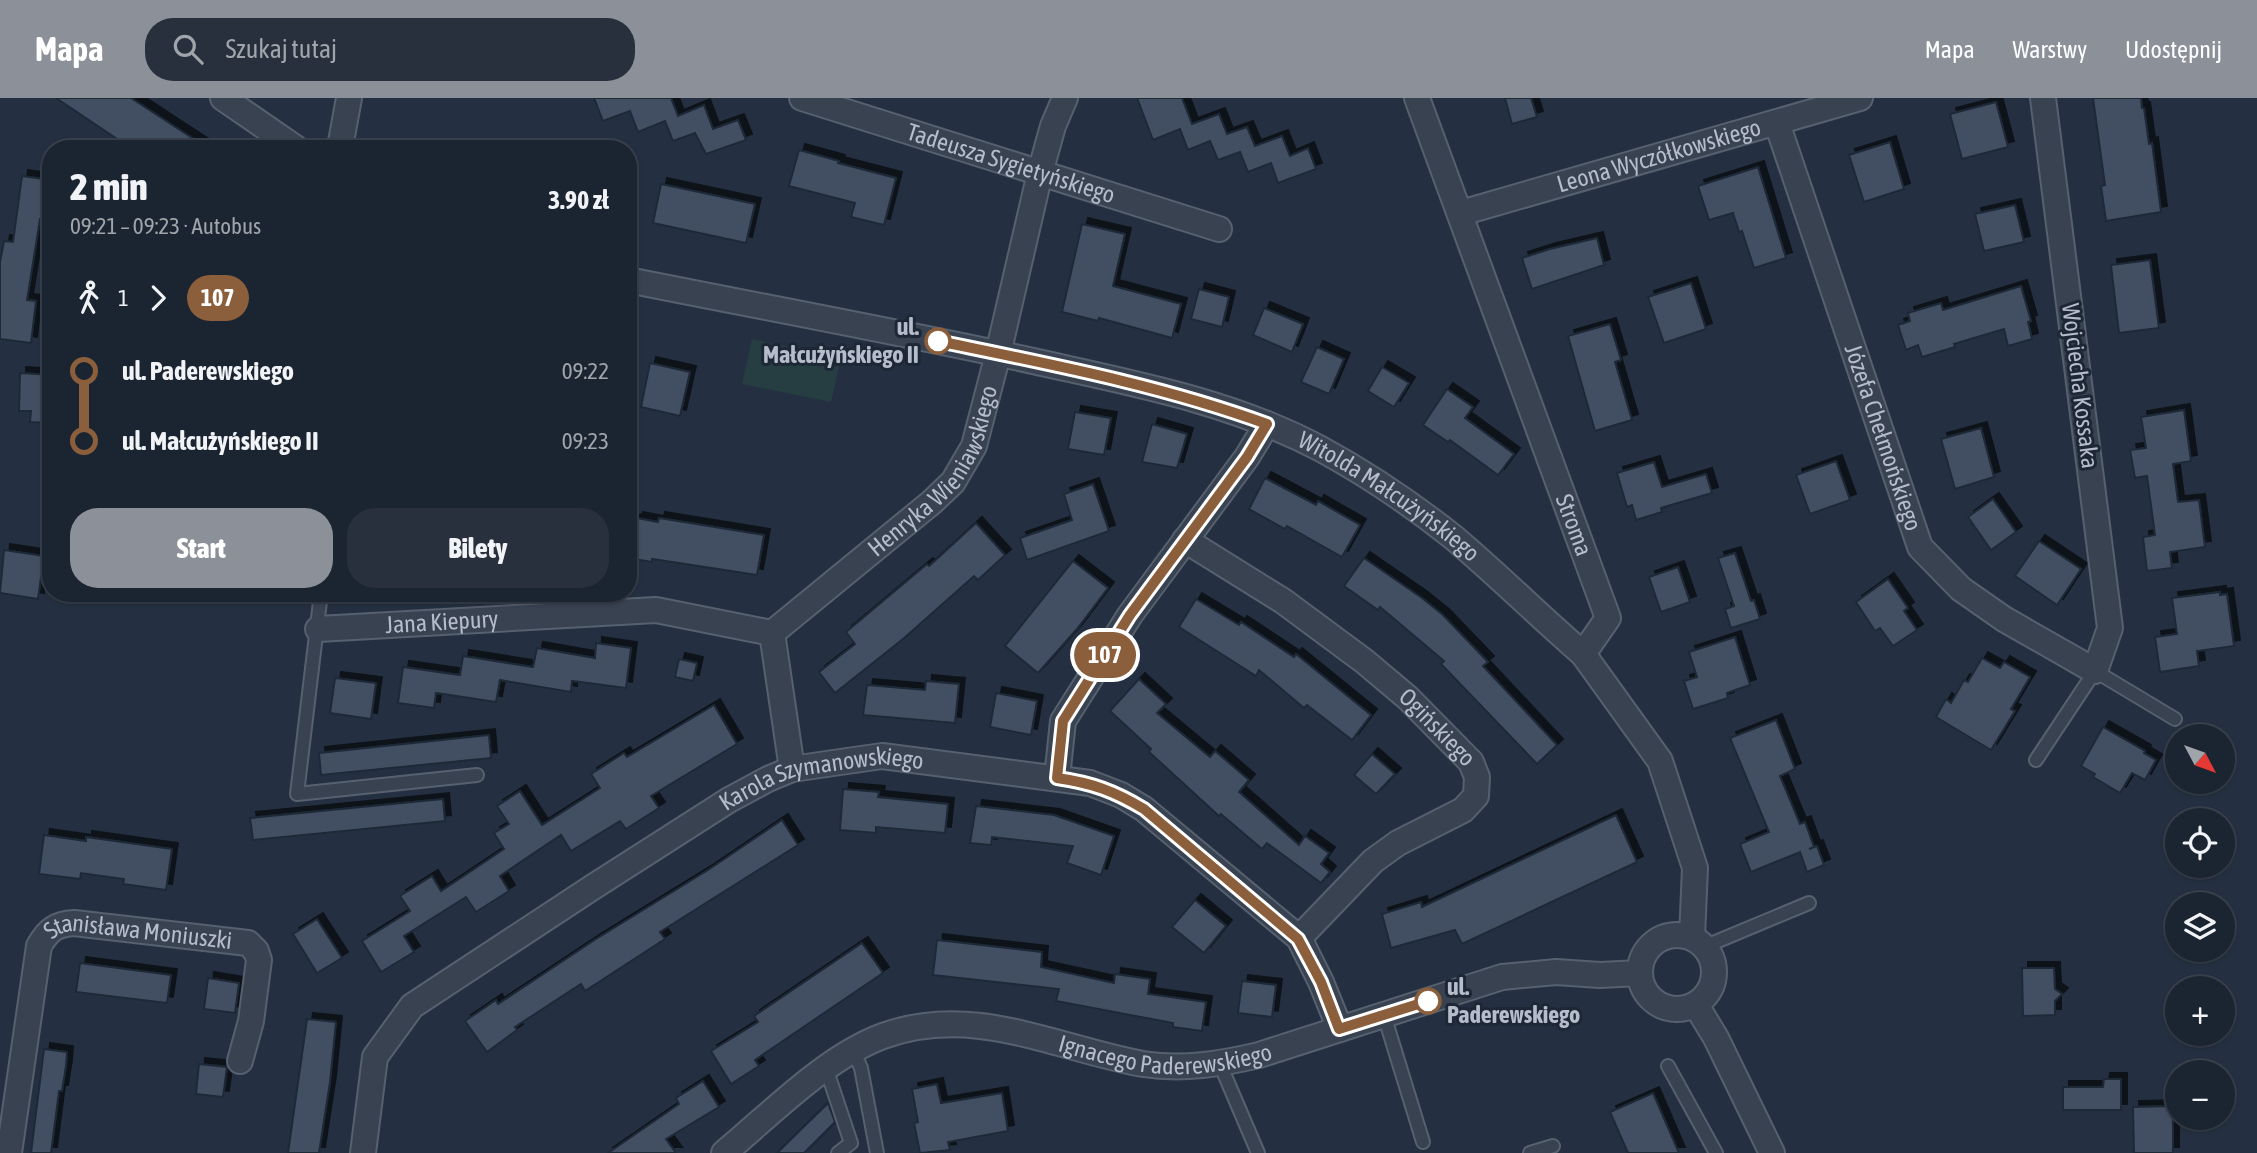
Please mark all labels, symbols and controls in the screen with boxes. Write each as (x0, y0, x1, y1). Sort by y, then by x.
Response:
search box (145, 18, 635, 81)
text: Mapa (35, 30, 103, 68)
icon: search (169, 30, 207, 68)
text: Szukaj tutaj (225, 34, 337, 64)
text: Mapa (1925, 36, 1975, 63)
text: Warstwy (2013, 36, 2087, 63)
text: Udostępnij (2125, 36, 2222, 63)
street label: Leona Wyczółkowskiego (1554, 113, 1764, 198)
street label: Tadeusza Sygietyńskiego (904, 118, 1118, 208)
text: 2 min (70, 165, 148, 208)
text: 3.90 zł (548, 185, 609, 215)
text: 09:21 – 09:23 · Autobus (70, 213, 261, 239)
icon: walk (70, 279, 108, 317)
icon: forward (139, 279, 177, 317)
text: 107 (201, 284, 235, 311)
text: 1 (118, 285, 129, 311)
street label: Wojciecha Kossaka (2057, 302, 2104, 470)
place label: ul. Małcużyńskiego II (763, 313, 919, 368)
marker: ul. Małcużyńskiego II (925, 328, 951, 354)
street label: Józefa Chełmońskiego (1840, 341, 1928, 534)
text: ul. Paderewskiego (122, 356, 294, 386)
text: 09:22 (562, 358, 609, 384)
street label: Henryka Wieniawskiego (863, 382, 1002, 562)
text: ul. Małcużyńskiego II (122, 426, 319, 456)
street label: Witolda Małcużyńskiego (1294, 426, 1485, 567)
text: 09:23 (562, 428, 609, 454)
street label: Stroma (1551, 490, 1598, 560)
button: Start (70, 508, 333, 588)
button: Bilety (347, 508, 609, 588)
street label: Jana Kiepury (385, 605, 499, 638)
line badge: 107 (1065, 632, 1145, 678)
text: 107 (1088, 641, 1122, 668)
street label: Ogińskiego (1394, 682, 1481, 771)
north arrow (2165, 724, 2235, 794)
map controls (2165, 724, 2235, 1130)
street label: Karola Szymanowskiego (714, 741, 925, 816)
button: locate (2165, 808, 2235, 878)
button: layers (2165, 892, 2235, 962)
street label: Stanisława Moniuszki (38, 909, 233, 954)
place label: ul. Paderewskiego (1447, 973, 1580, 1028)
button: + (2165, 976, 2235, 1046)
marker: ul. Paderewskiego (1415, 988, 1441, 1014)
street label: Ignacego Paderewskiego (1056, 1030, 1275, 1079)
button: − (2165, 1060, 2235, 1130)

